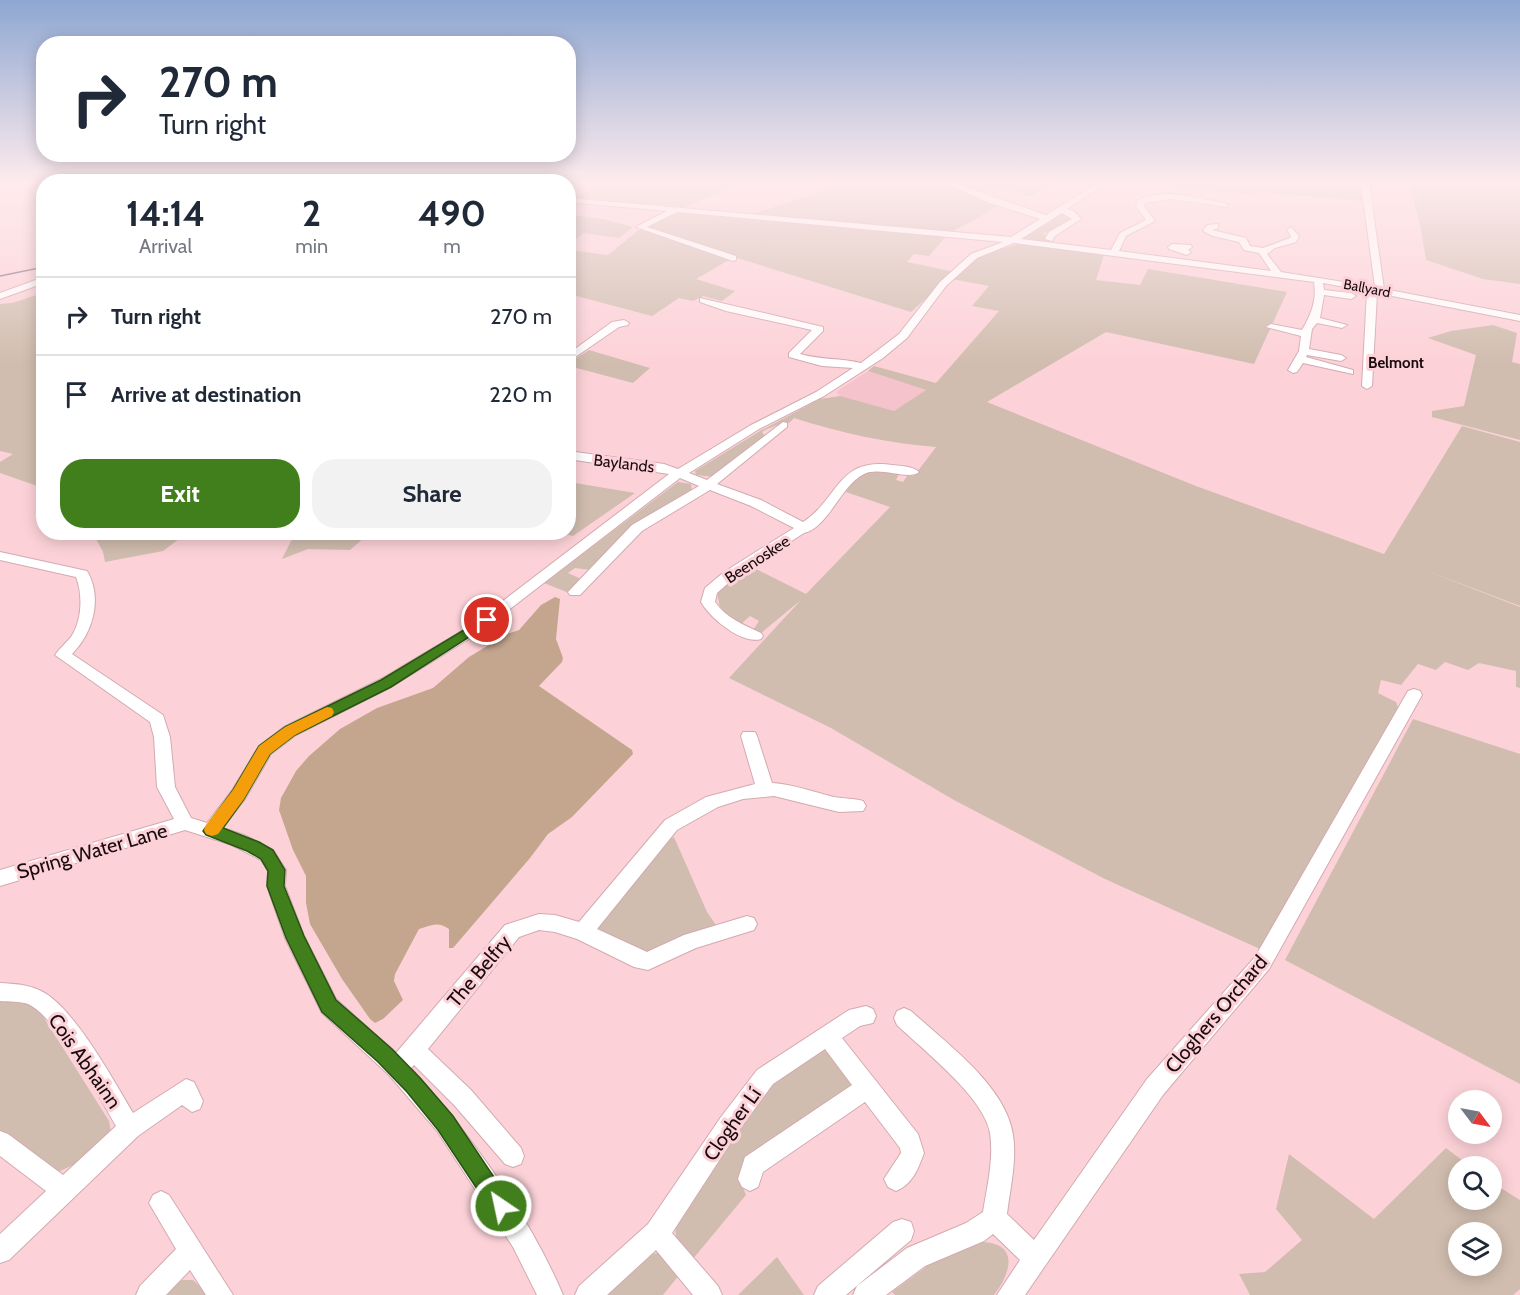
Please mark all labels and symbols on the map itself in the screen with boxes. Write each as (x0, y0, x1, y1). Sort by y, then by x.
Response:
street label: Ballyard (1342, 275, 1392, 301)
district label: Belmont (1368, 354, 1424, 372)
street label: Baylands (593, 450, 656, 477)
street label: Beenoskee (721, 531, 793, 587)
pin (461, 594, 512, 645)
street label: Spring Water Lane (14, 818, 170, 884)
street label: The Belfry (442, 930, 516, 1012)
street label: Cloghers Orchard (1160, 950, 1272, 1078)
street label: Cois Abhainn (43, 1009, 127, 1113)
street label: Clogher Lí (698, 1083, 766, 1165)
north arrow (1448, 1090, 1502, 1144)
position arrow (469, 1174, 533, 1238)

